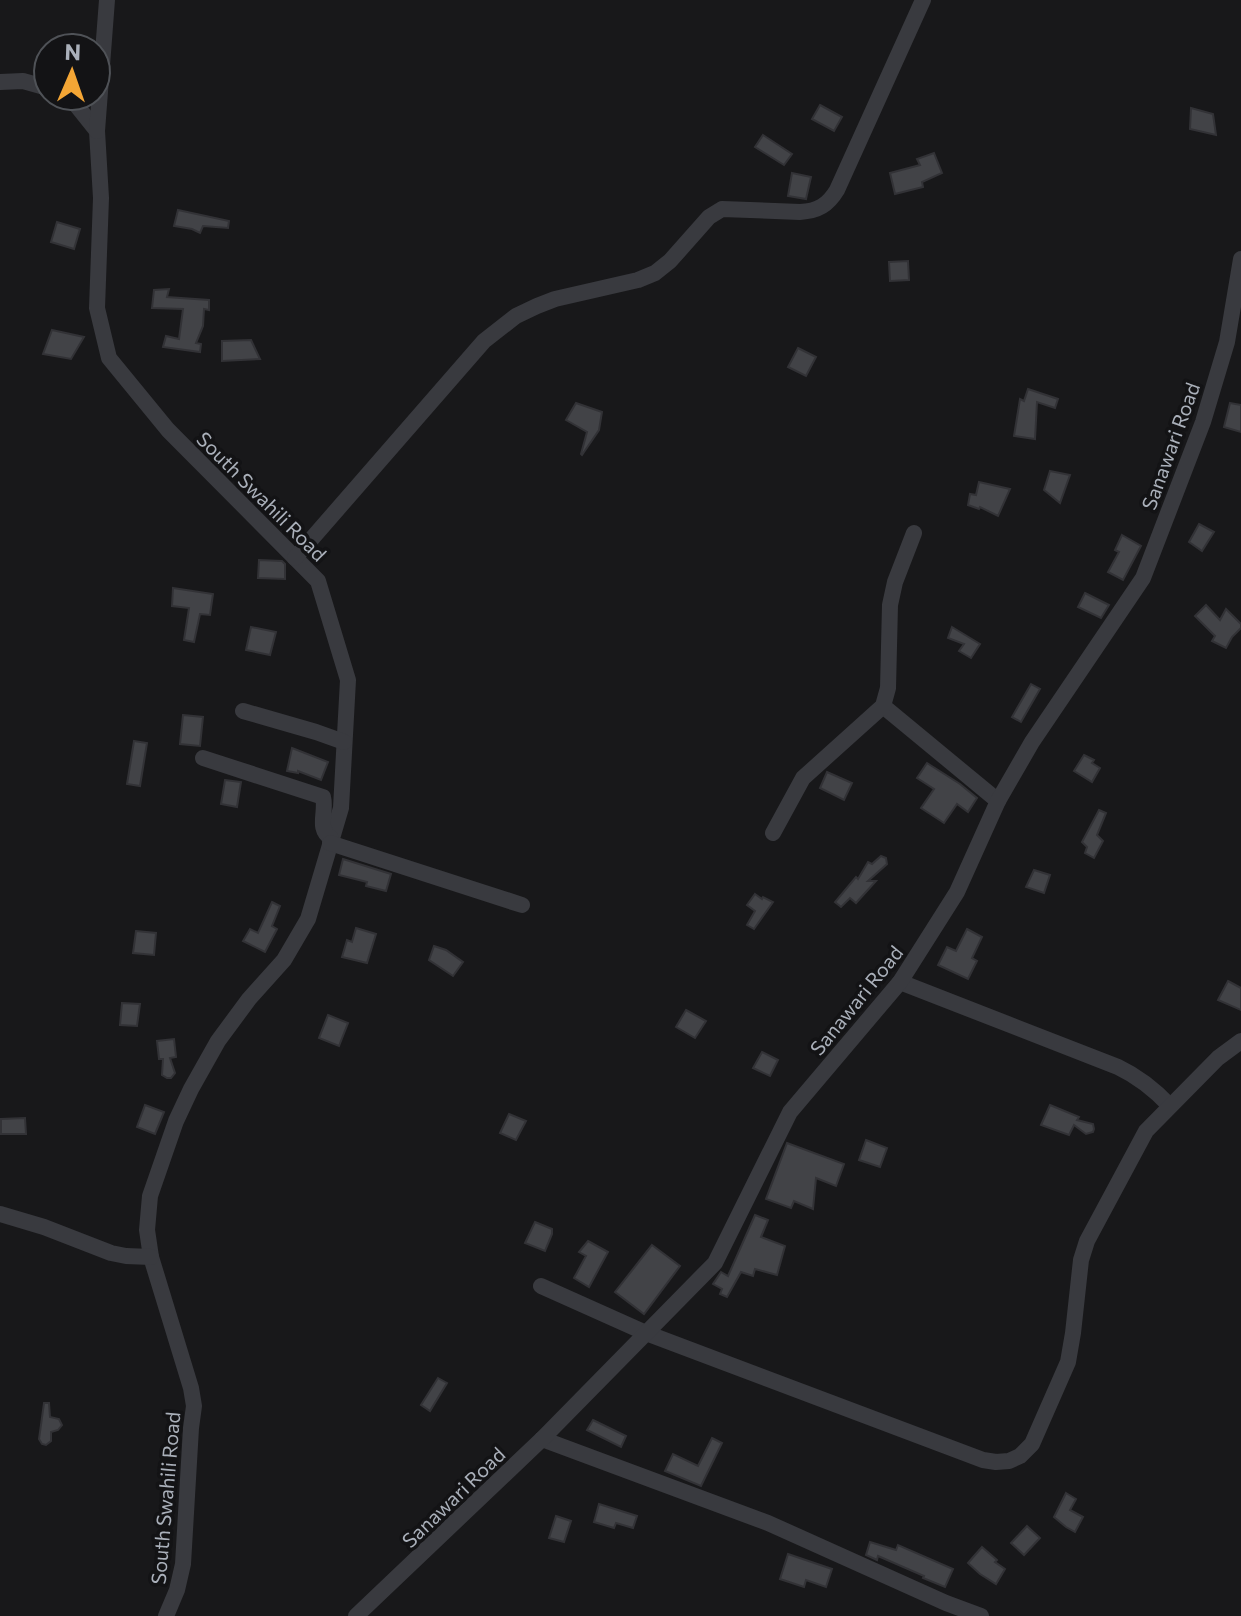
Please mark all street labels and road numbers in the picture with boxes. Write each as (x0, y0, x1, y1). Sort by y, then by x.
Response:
street label: Sanawari Road (1136, 379, 1204, 513)
street label: South Swahili Road (192, 426, 332, 566)
street label: Sanawari Road (805, 940, 907, 1060)
street label: South Swahili Road (145, 1411, 185, 1585)
street label: Sanawari Road (397, 1442, 509, 1552)

